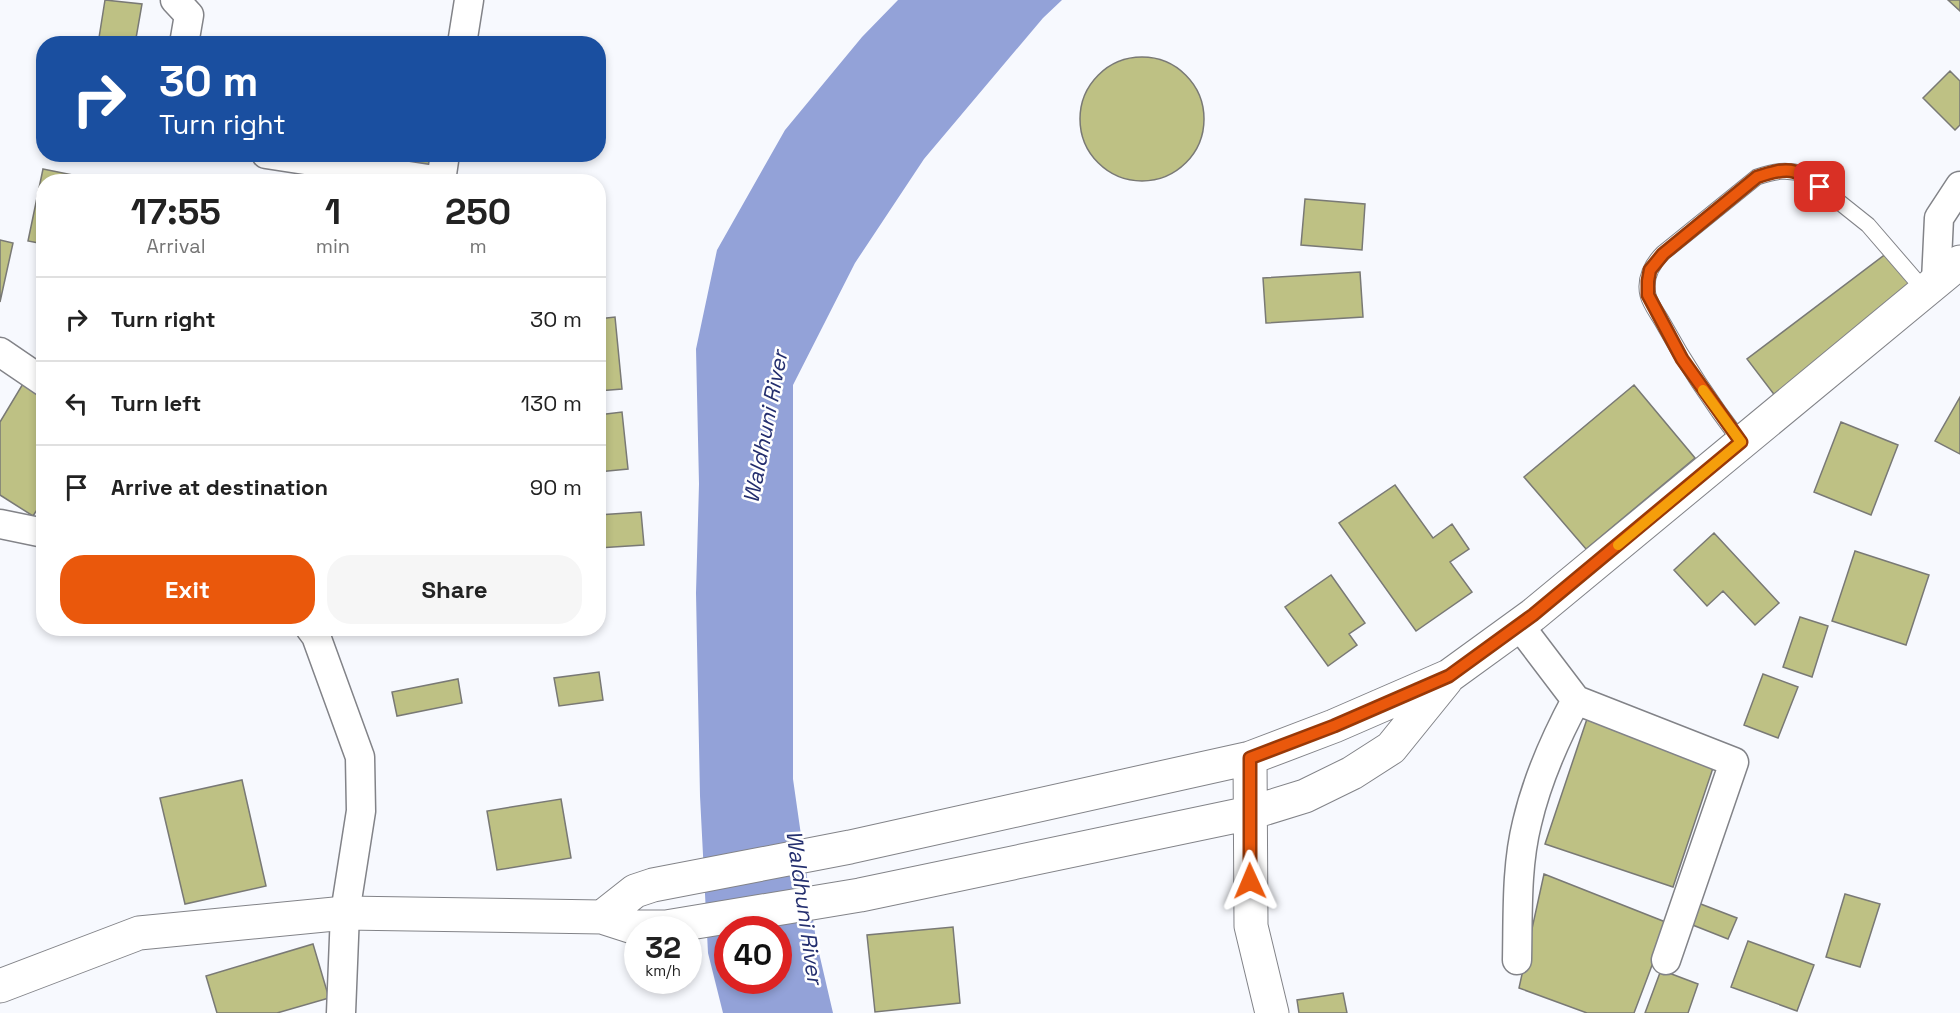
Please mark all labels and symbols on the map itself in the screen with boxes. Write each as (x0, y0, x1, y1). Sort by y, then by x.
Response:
pin (1794, 161, 1845, 212)
water label: Waldhuni River (737, 346, 794, 506)
water label: Waldhuni River (780, 829, 830, 988)
position arrow (1218, 849, 1282, 913)
speed limit sign: 40 (714, 916, 792, 994)

